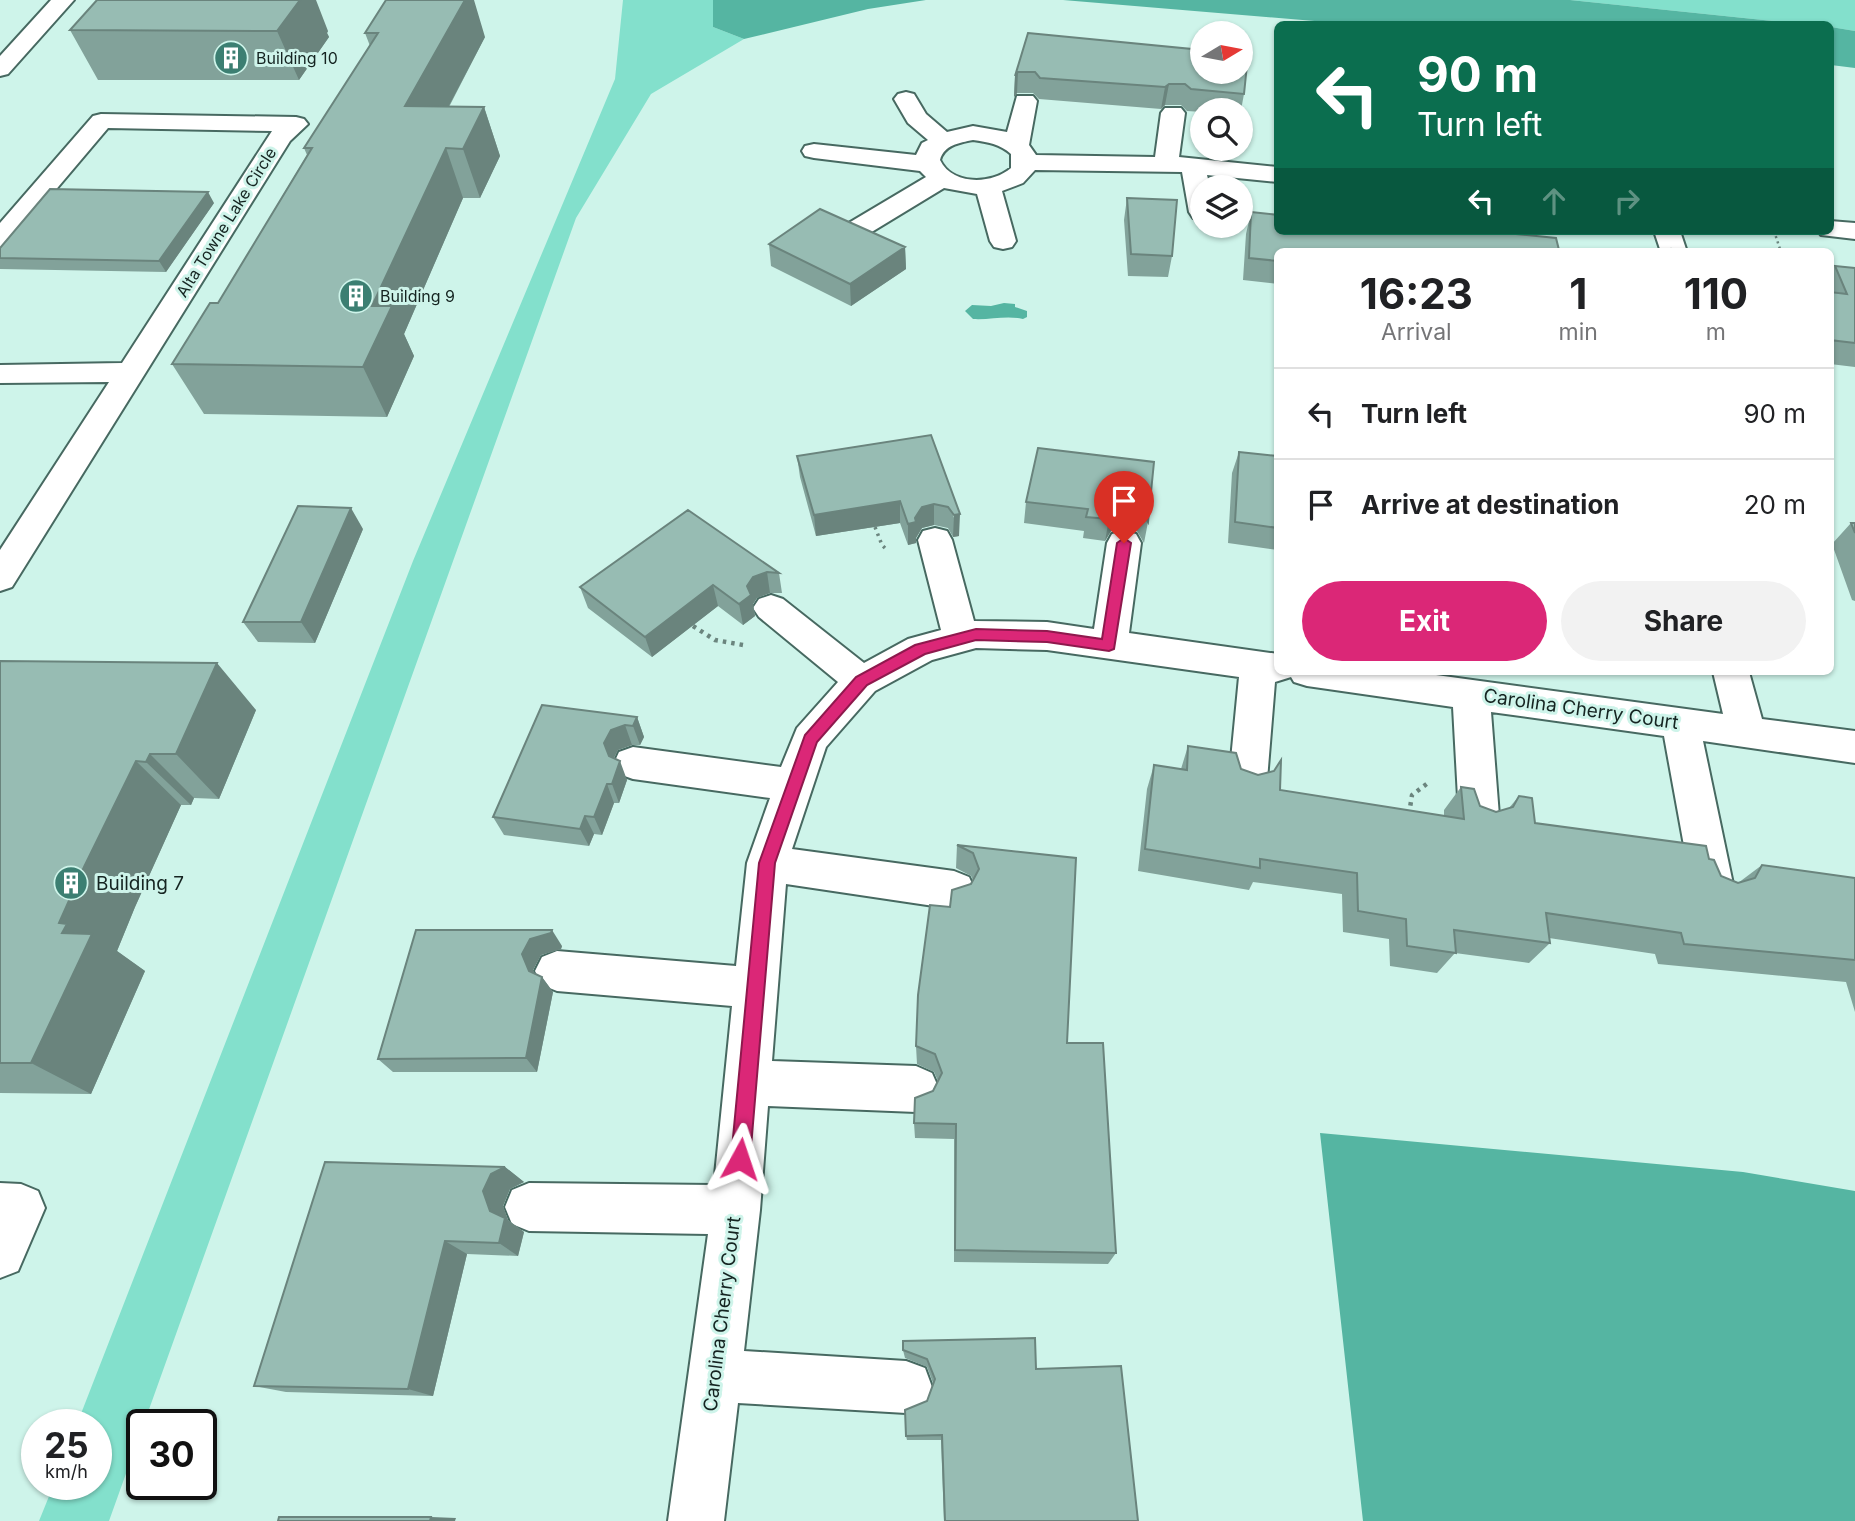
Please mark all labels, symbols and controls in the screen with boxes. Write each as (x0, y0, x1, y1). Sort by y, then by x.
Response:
north arrow (1190, 21, 1253, 84)
map controls (1190, 21, 1253, 238)
building icon: Building 10 (212, 39, 250, 77)
text: 90 m (1417, 45, 1538, 104)
place label: Building 10 (256, 48, 338, 68)
icon: left (1302, 49, 1393, 140)
button: search (1190, 98, 1253, 161)
text: Turn left (1417, 105, 1542, 144)
street label: Alta Towne Lake Circle (172, 143, 280, 301)
button: layers (1190, 175, 1253, 238)
icon: left (1462, 182, 1500, 220)
icon: ahead (1535, 182, 1573, 220)
icon: right (1608, 182, 1646, 220)
text: 16:23 (1360, 268, 1473, 319)
text: 1 (1569, 268, 1587, 319)
text: 110 (1684, 268, 1748, 319)
building icon: Building 9 (337, 277, 375, 315)
place label: Building 9 (380, 286, 455, 306)
text: Arrival (1381, 318, 1452, 346)
text: min (1559, 318, 1598, 346)
text: m (1706, 318, 1726, 346)
icon: left (1302, 395, 1340, 433)
text: Turn left (1361, 398, 1467, 429)
text: 90 m (1743, 398, 1806, 429)
pin (1094, 471, 1154, 543)
icon: arrive (1105, 482, 1143, 520)
icon: arrive (1302, 486, 1340, 524)
text: Arrive at destination (1361, 489, 1620, 520)
text: 20 m (1744, 489, 1806, 520)
button: Exit (1302, 581, 1547, 661)
button: Share (1561, 581, 1806, 661)
street label: Carolina Cherry Court (1482, 684, 1680, 734)
building icon: Building 7 (52, 864, 90, 902)
place label: Building 7 (96, 872, 184, 895)
position arrow (703, 1122, 777, 1196)
street label: Carolina Cherry Court (699, 1215, 745, 1413)
speed limit sign: 30 (126, 1409, 217, 1500)
text: 25 (44, 1424, 89, 1466)
text: km/h (45, 1461, 88, 1482)

